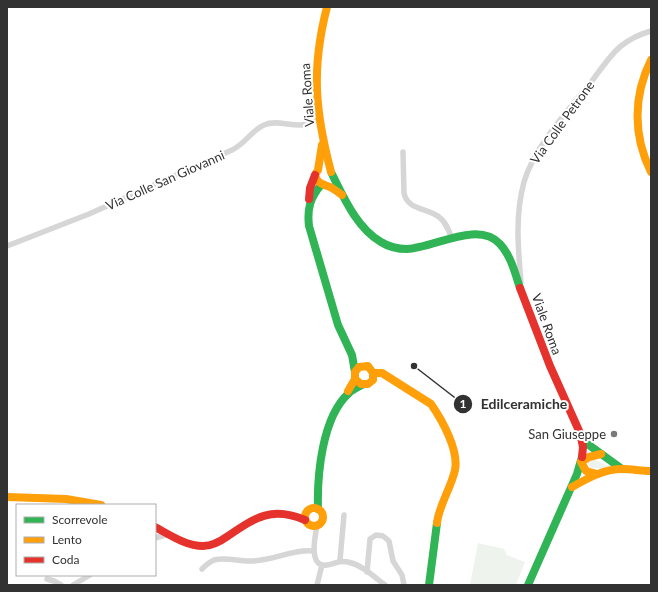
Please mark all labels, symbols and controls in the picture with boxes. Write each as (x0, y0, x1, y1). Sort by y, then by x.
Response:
street label: Viale Roma (297, 63, 317, 127)
street label: Via Colle Petrone (526, 77, 598, 167)
street label: Via Colle San Giovanni (103, 147, 227, 213)
street label: Viale Roma (529, 291, 565, 357)
callout: Edilceramiche (453, 391, 575, 417)
text: Edilceramiche (481, 395, 568, 412)
text: 1 (460, 396, 467, 411)
place label: San Giuseppe (528, 426, 606, 442)
marker: San Giuseppe (609, 429, 619, 439)
legend (16, 504, 156, 576)
text: Scorrevole (52, 512, 108, 527)
text: Lento (52, 532, 82, 547)
text: Coda (52, 552, 79, 567)

